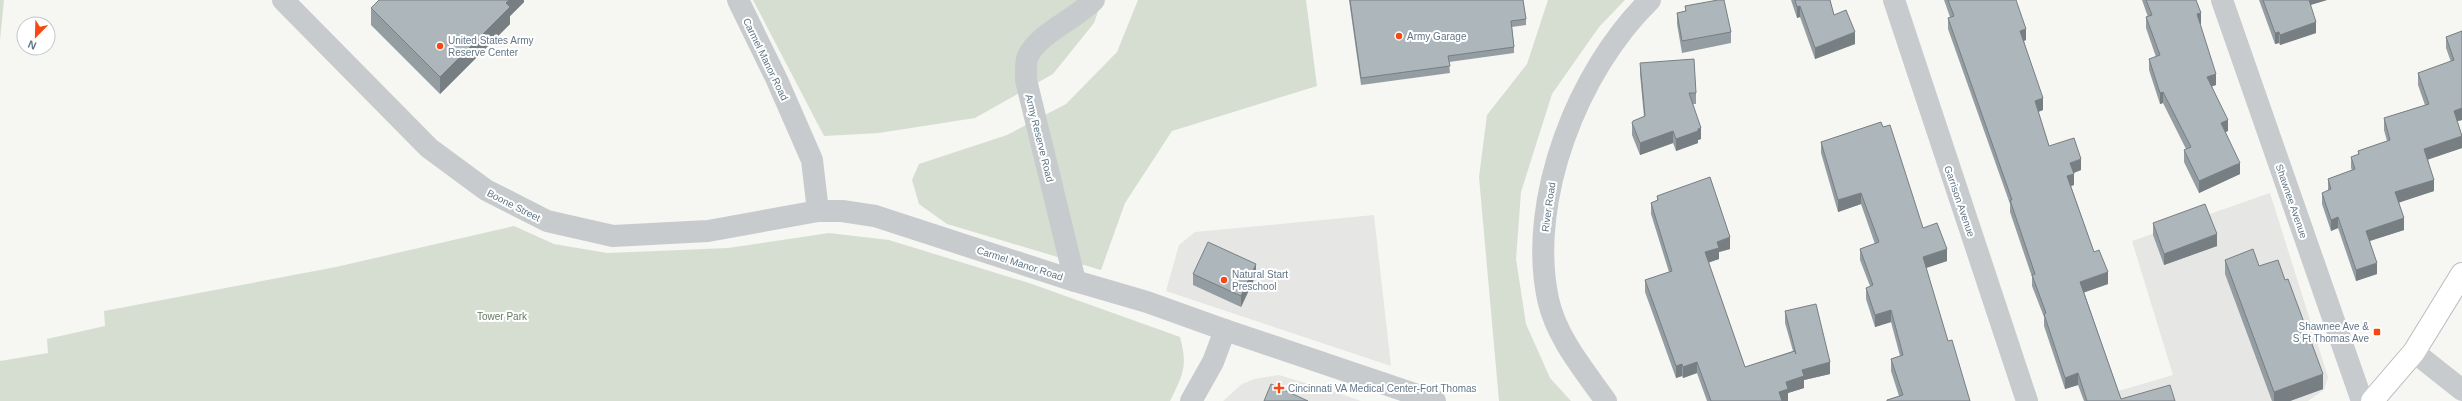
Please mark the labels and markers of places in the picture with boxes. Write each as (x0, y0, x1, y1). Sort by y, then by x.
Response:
marker: Army Garage (1394, 31, 1404, 41)
place label: Army Garage (1407, 31, 1467, 42)
place label: United States Army Reserve Center (448, 35, 534, 58)
marker: United States Army Reserve Center (435, 41, 445, 51)
place label: Natural Start Preschool (1232, 269, 1288, 292)
marker: Natural Start Preschool (1219, 275, 1229, 285)
place label: Shawnee Ave & S Ft Thomas Ave (2293, 321, 2369, 344)
marker: Shawnee Ave & S Ft Thomas Ave (2372, 327, 2382, 337)
marker: Cincinnati VA Medical Center-Fort Thomas (1273, 382, 1285, 394)
place label: Cincinnati VA Medical Center-Fort Thomas (1288, 383, 1477, 394)

